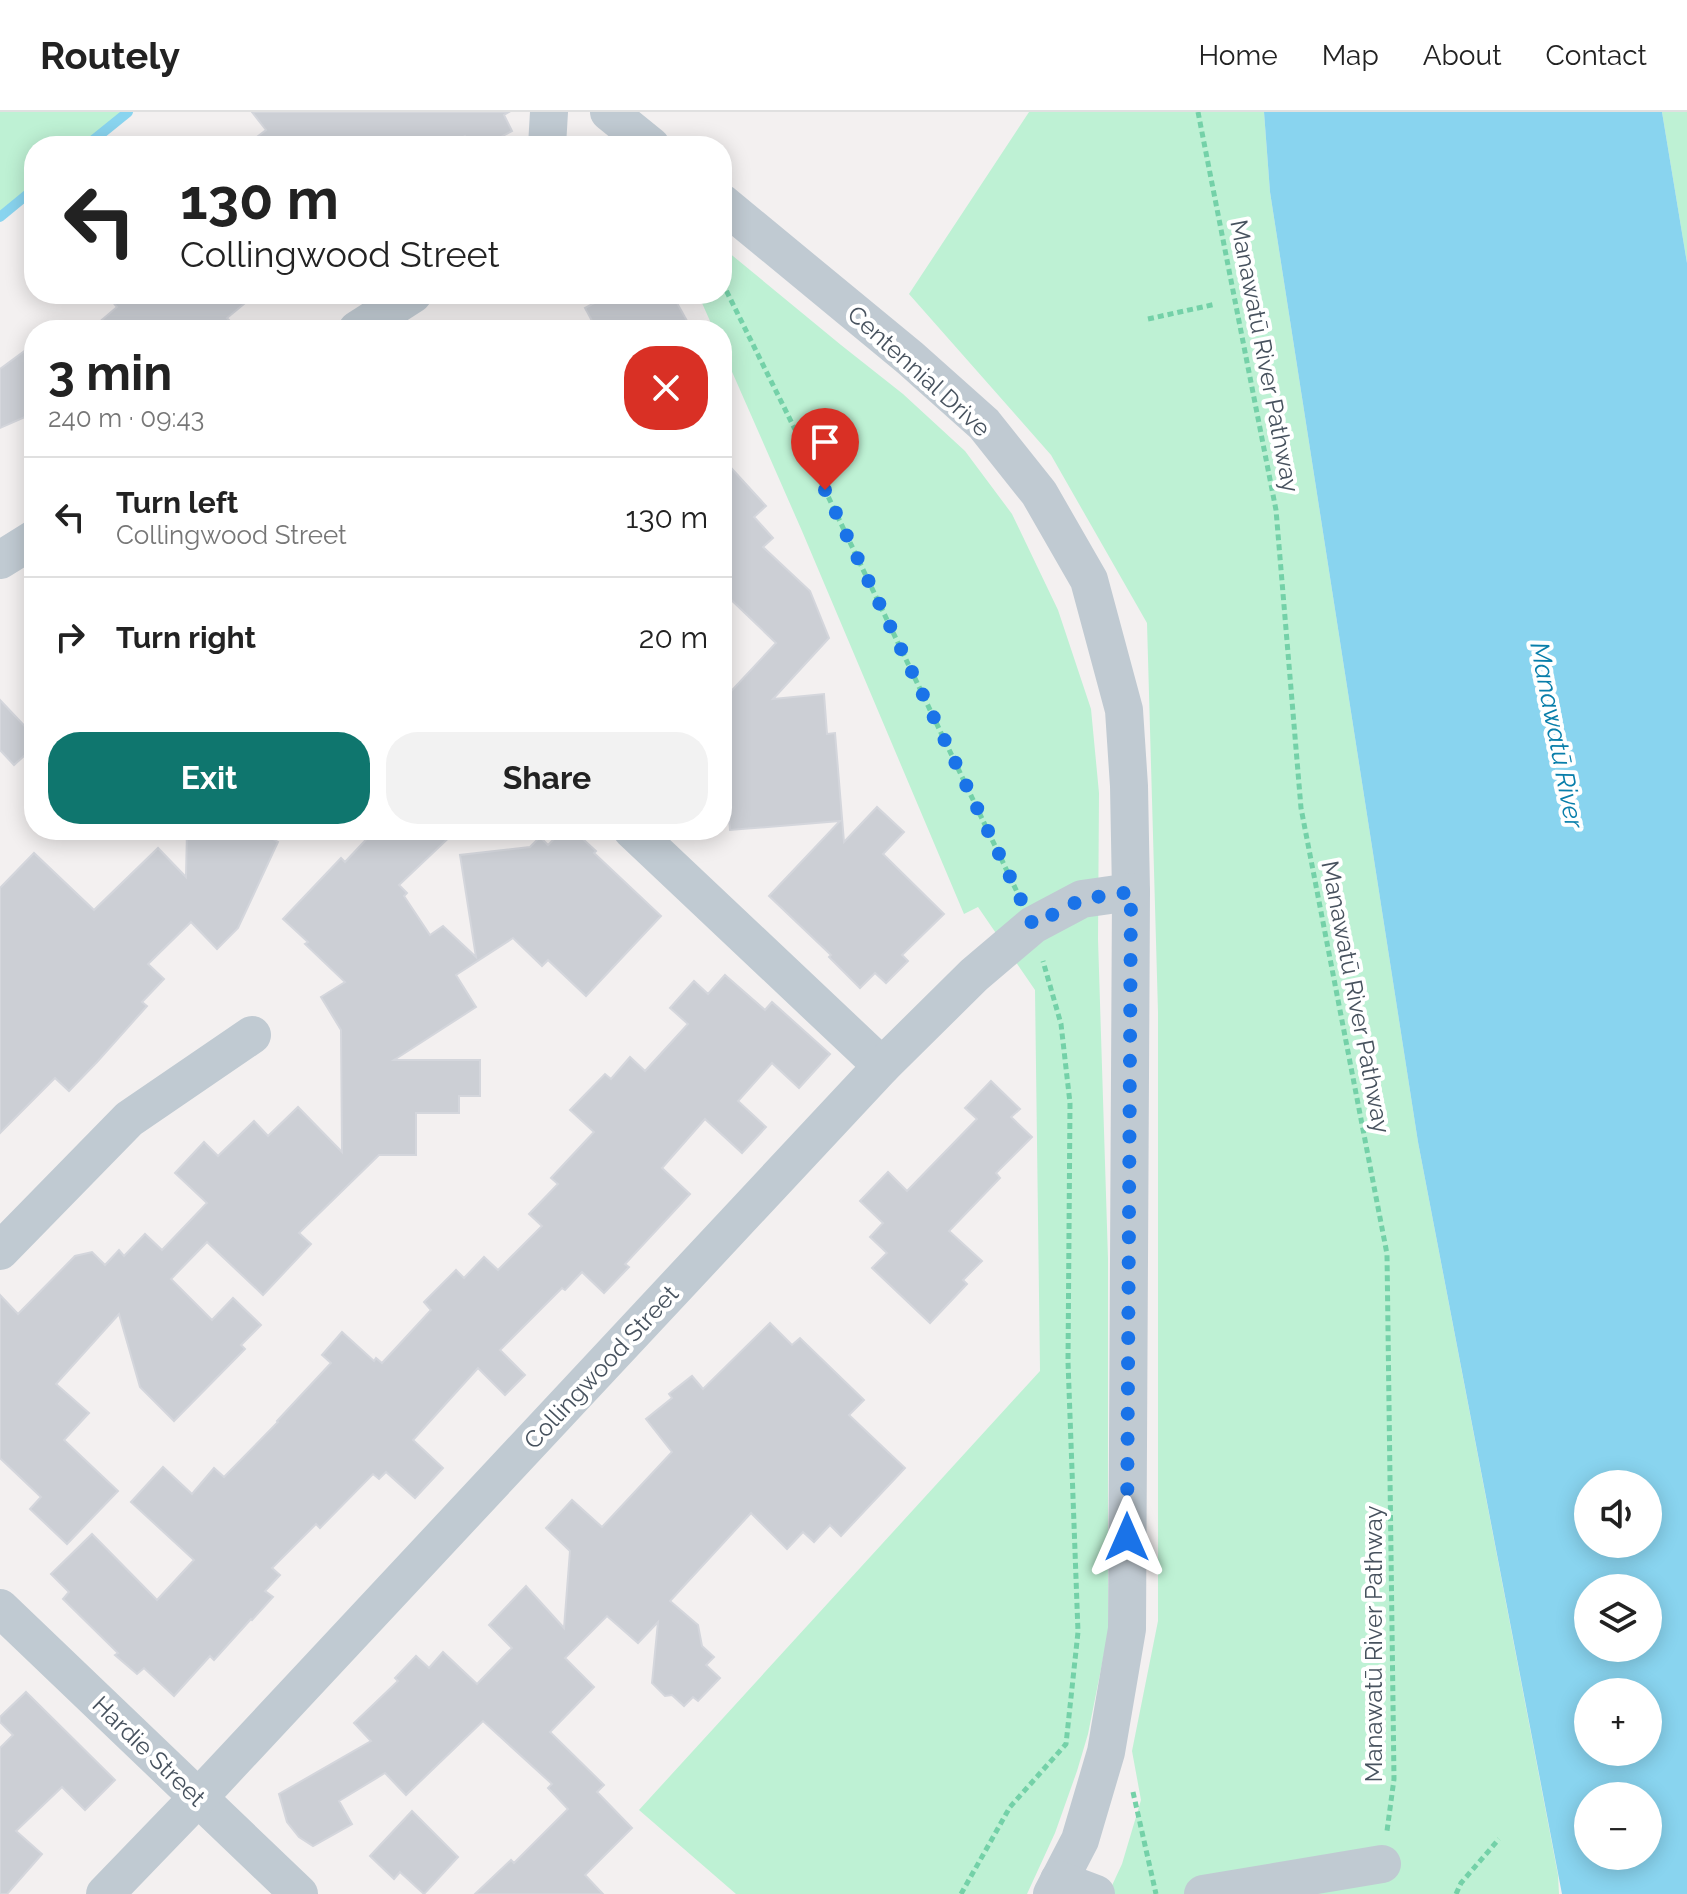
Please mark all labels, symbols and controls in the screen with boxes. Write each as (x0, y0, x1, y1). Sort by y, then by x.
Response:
text: Routely (40, 33, 180, 78)
text: Home (1198, 39, 1278, 72)
text: Map (1322, 39, 1379, 72)
text: About (1423, 39, 1502, 72)
text: Contact (1546, 39, 1647, 72)
text: 130 m (180, 166, 339, 232)
icon: left (48, 168, 152, 272)
street label: Manawatū River Pathway (1224, 217, 1306, 495)
text: Collingwood Street (180, 233, 500, 275)
street label: Centennial Drive (842, 299, 996, 443)
text: 3 min (48, 345, 172, 401)
button: close (624, 346, 708, 430)
text: 240 m · 09:43 (48, 403, 204, 433)
pin (791, 408, 859, 490)
icon: arrive (803, 420, 847, 464)
text: Turn left (116, 485, 238, 520)
icon: left (48, 495, 92, 539)
text: 130 m (626, 500, 708, 535)
text: Collingwood Street (116, 520, 347, 550)
icon: right (48, 615, 92, 659)
text: Turn right (116, 620, 256, 655)
text: 20 m (639, 620, 708, 655)
water label: Manawatū River (1524, 639, 1590, 832)
button: Exit (48, 732, 370, 824)
button: Share (386, 732, 708, 824)
street label: Manawatū River Pathway (1315, 858, 1397, 1136)
street label: Collingwood Street (518, 1279, 684, 1455)
map controls (1574, 1470, 1662, 1870)
button: sound (1574, 1470, 1662, 1558)
position arrow (1085, 1495, 1169, 1579)
street label: Manawatū River Pathway (1359, 1506, 1388, 1782)
button: layers (1574, 1574, 1662, 1662)
button: + (1574, 1678, 1662, 1766)
street label: Hardie Street (87, 1690, 211, 1812)
button: − (1574, 1782, 1662, 1870)

